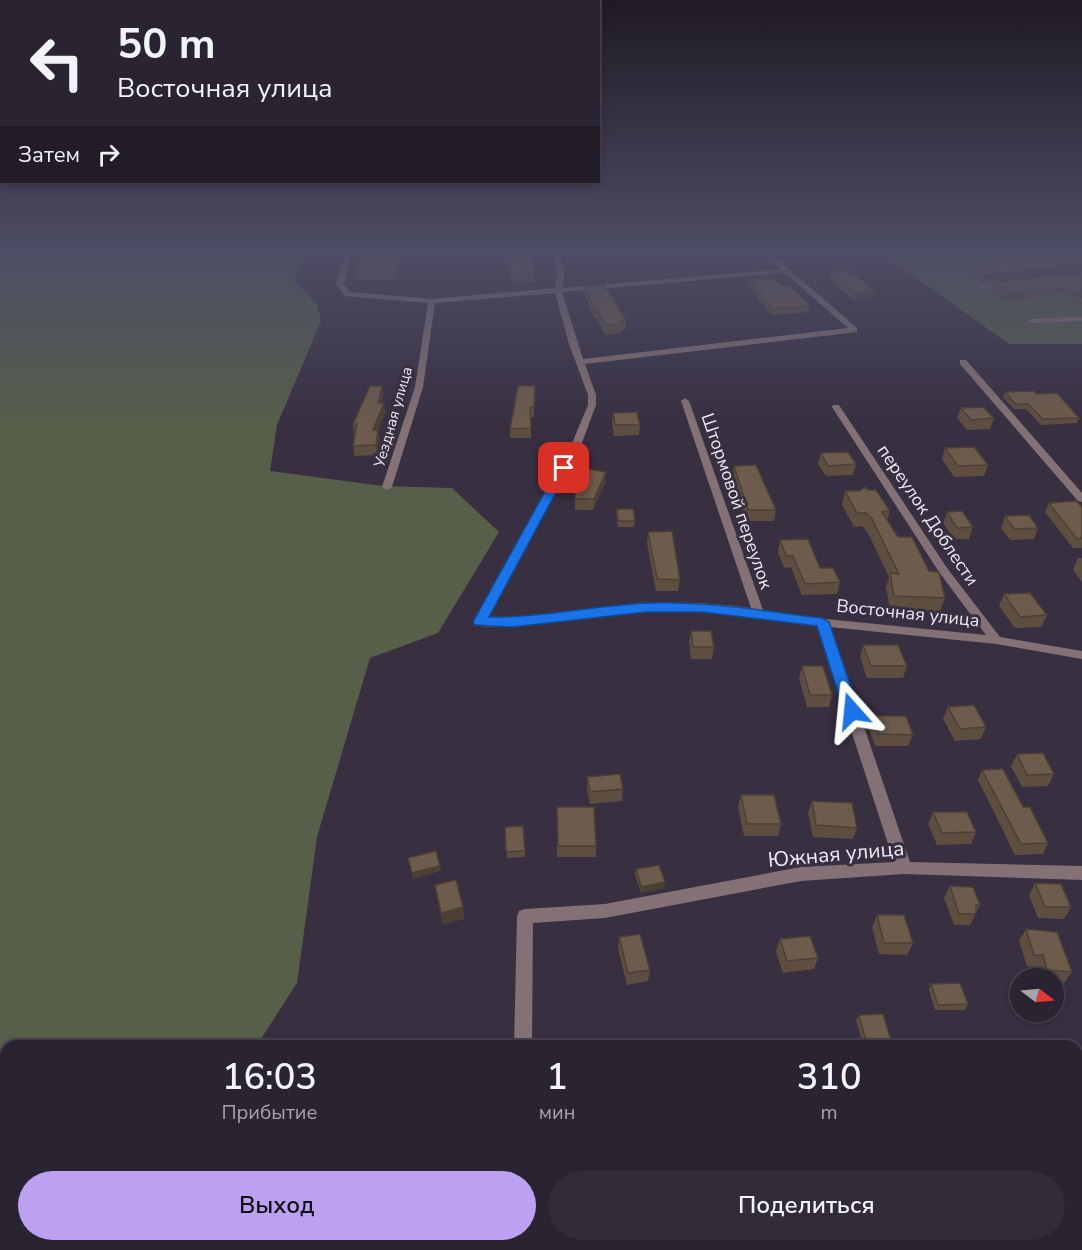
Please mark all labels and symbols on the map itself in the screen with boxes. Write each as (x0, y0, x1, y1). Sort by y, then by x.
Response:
street label: Уездная улица (369, 364, 417, 471)
street label: Штормовой переулок (696, 410, 779, 593)
street label: переулок Доблести (872, 440, 984, 590)
pin (538, 442, 589, 493)
street label: Восточная улица (835, 594, 981, 632)
position arrow (820, 679, 884, 743)
street label: Южная улица (767, 834, 905, 874)
north arrow (1010, 968, 1064, 1022)

